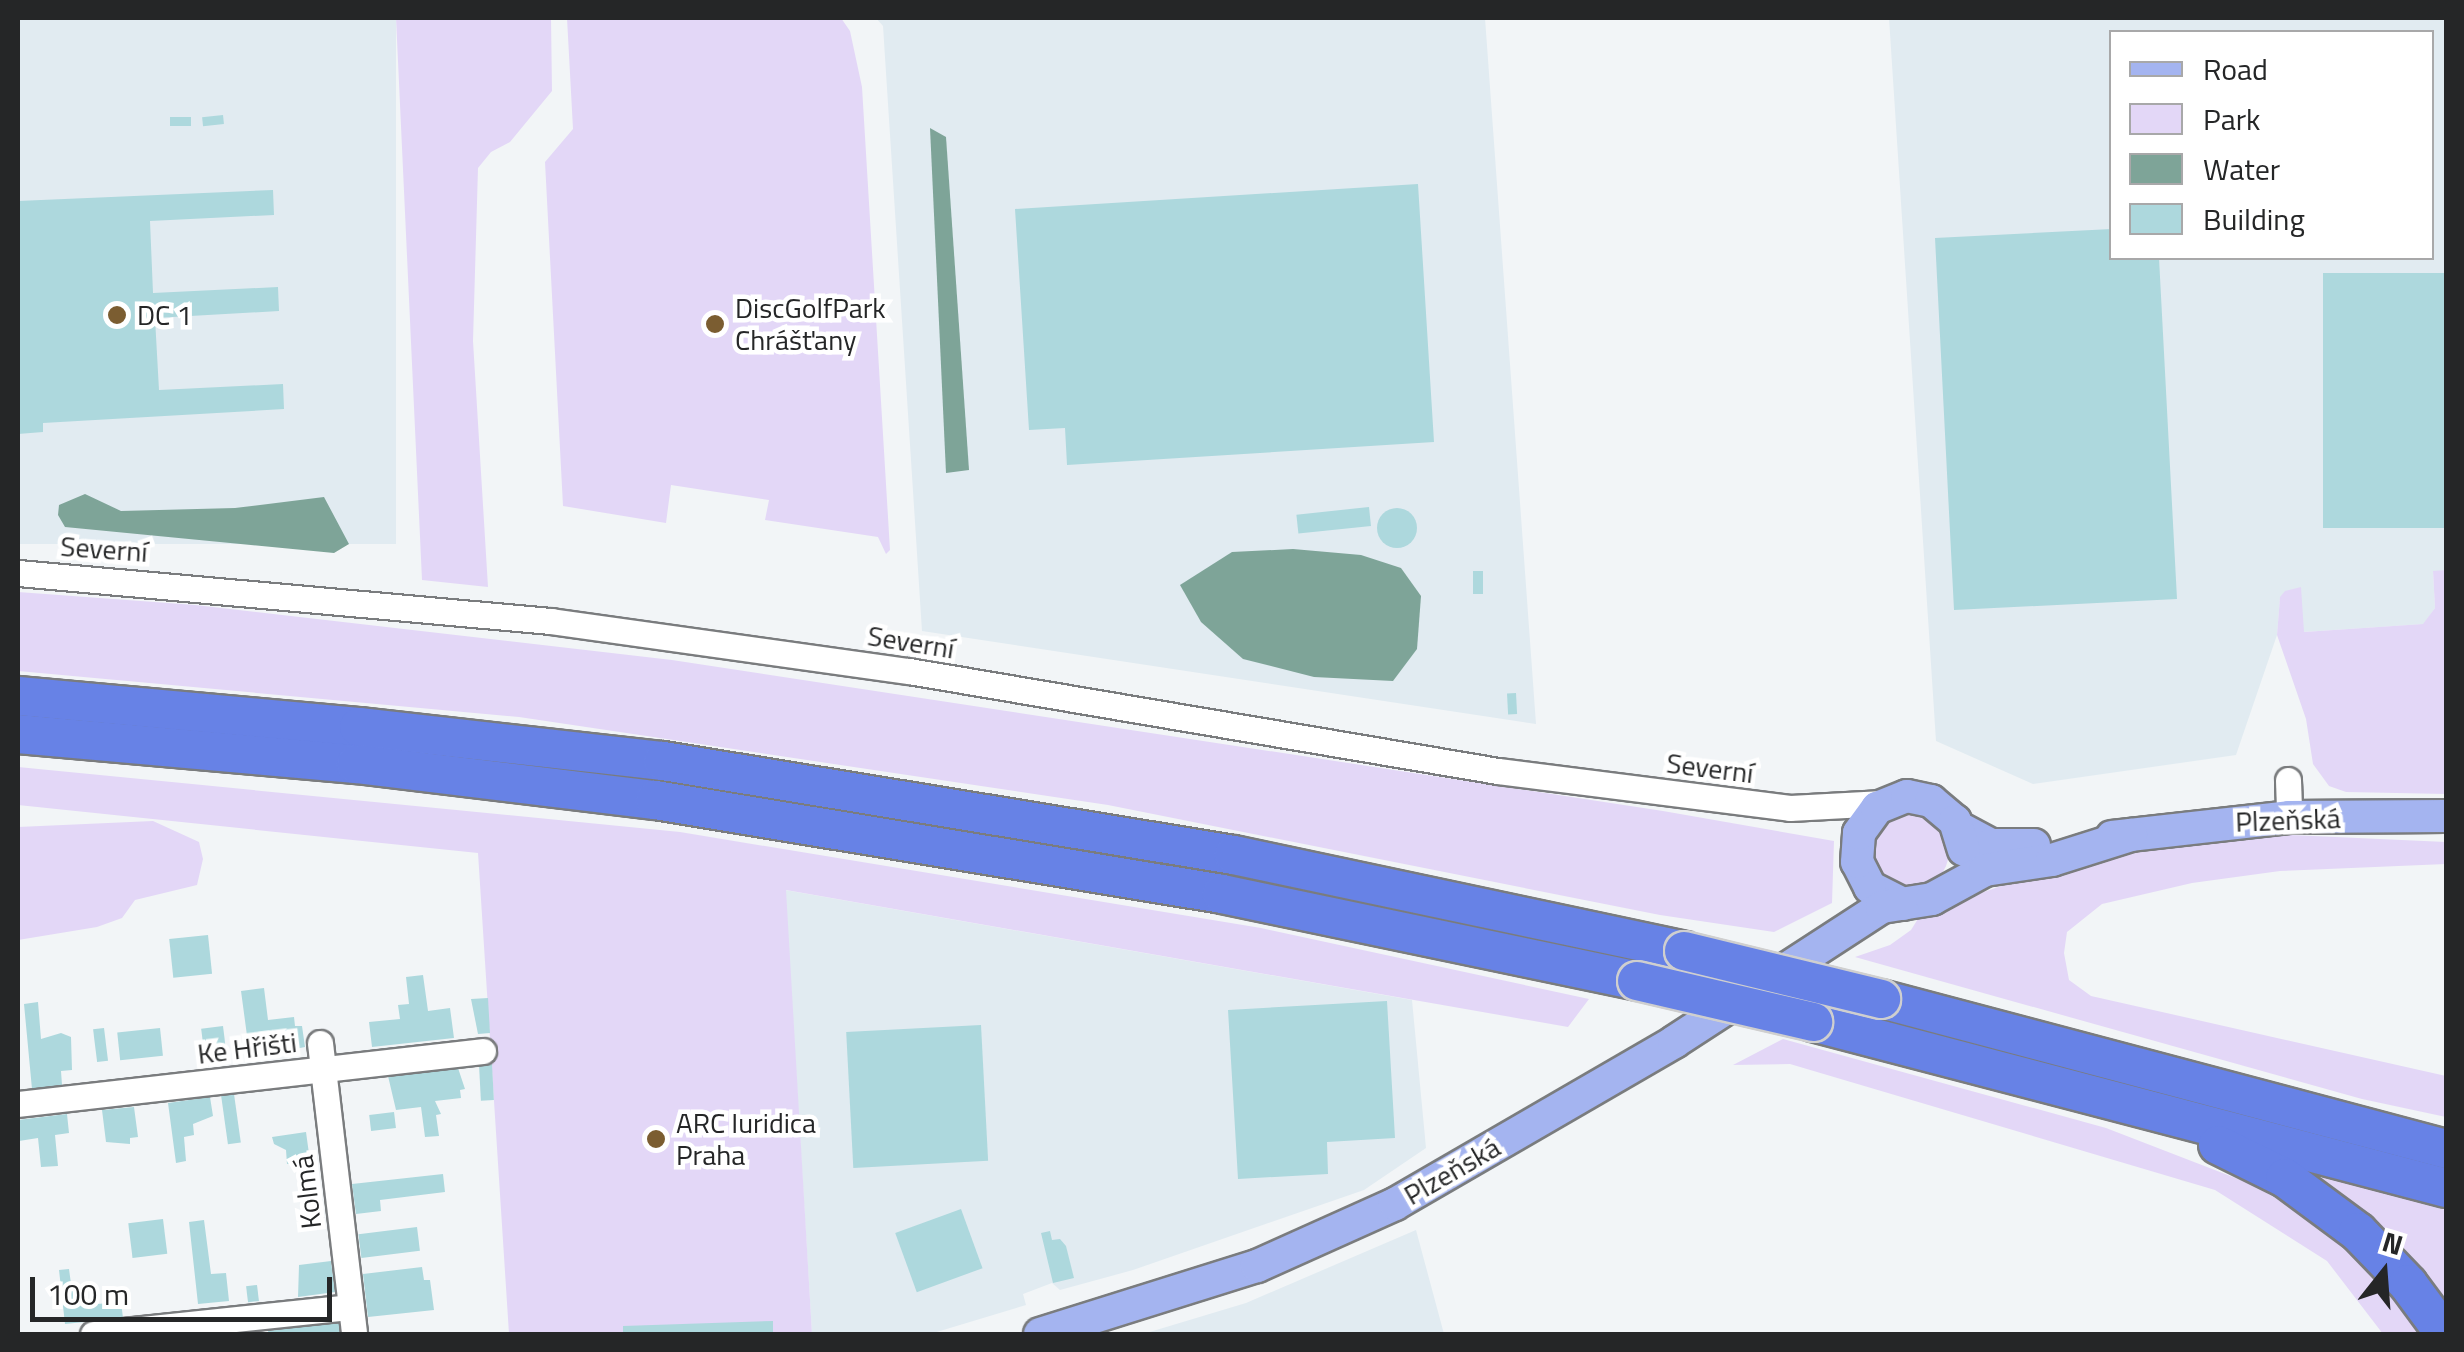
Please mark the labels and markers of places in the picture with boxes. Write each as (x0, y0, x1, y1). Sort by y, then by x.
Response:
place label: DiscGolfPark Chrášťany (735, 291, 886, 357)
place label: DC 1 (137, 298, 192, 332)
marker: DC 1 (106, 304, 128, 326)
marker: DiscGolfPark Chrášťany (704, 313, 726, 335)
place label: ARC Iuridica Praha (676, 1106, 816, 1172)
marker: ARC Iuridica Praha (645, 1128, 667, 1150)

